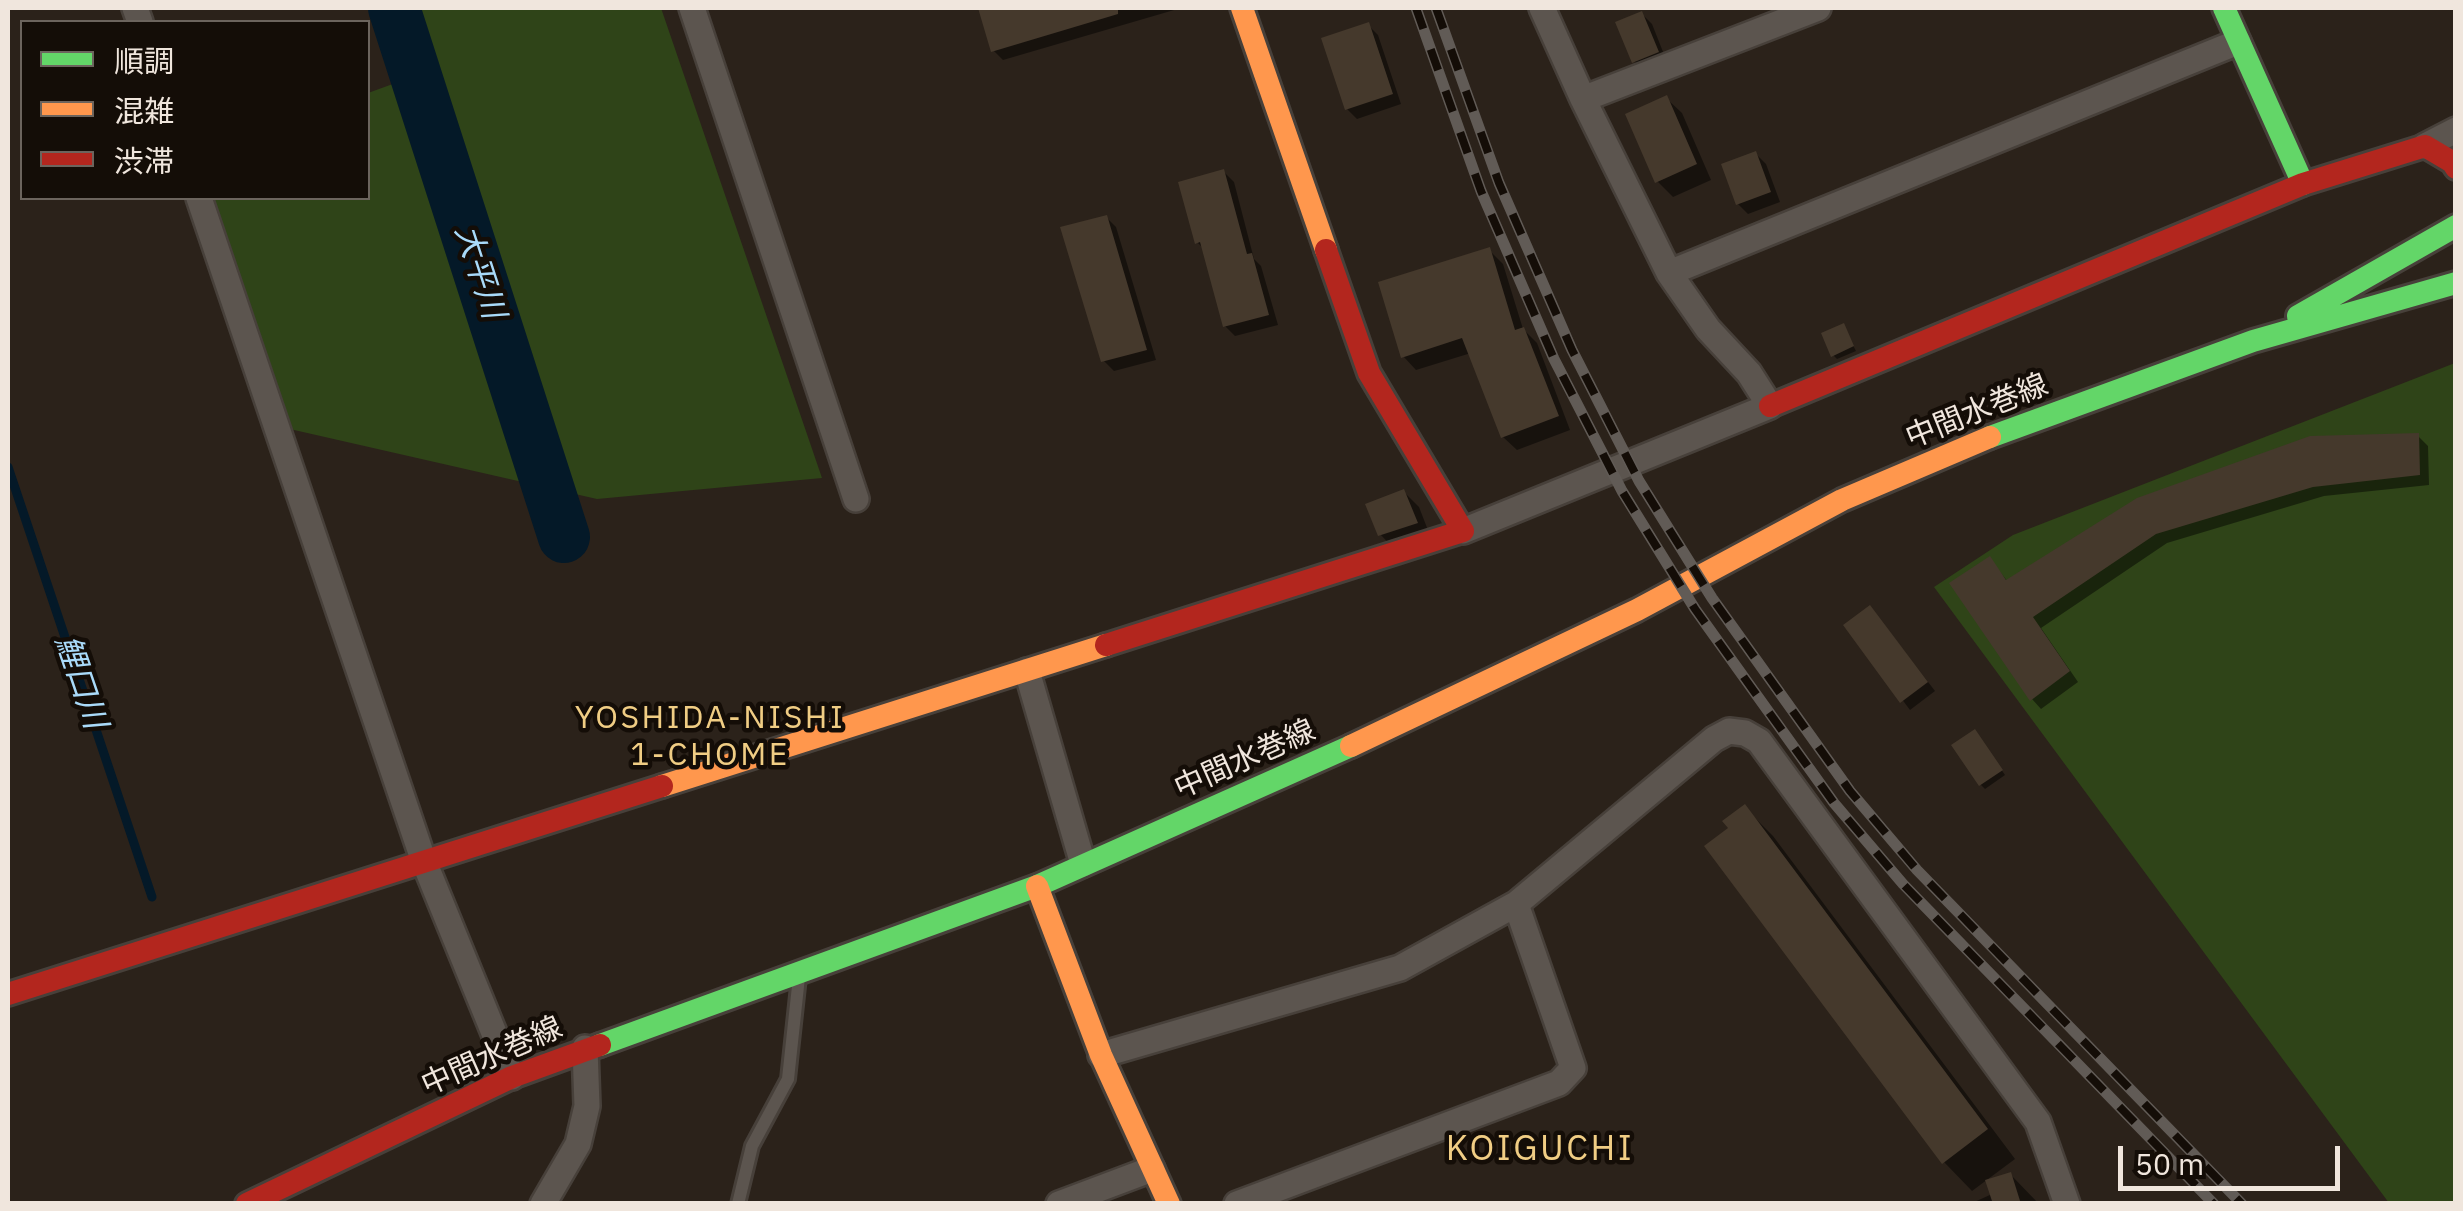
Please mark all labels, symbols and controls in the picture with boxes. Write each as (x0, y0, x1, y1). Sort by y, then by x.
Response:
legend (20, 20, 370, 200)
text: 順調 (114, 41, 174, 80)
text: 混雑 (114, 91, 174, 130)
text: 渋滞 (114, 141, 174, 180)
water label: 大平川 (446, 220, 512, 324)
street label: 中間水巻線 (1901, 367, 2053, 457)
water label: 鯉口川 (46, 630, 114, 734)
district label: YOSHIDA-NISHI 1-CHOME (575, 700, 845, 775)
street label: 中間水巻線 (1169, 713, 1321, 807)
street label: 中間水巻線 (416, 1010, 568, 1104)
scale bar (2123, 1126, 2346, 1188)
district label: KOIGUCHI (1446, 1129, 1634, 1171)
text: 50 m (2135, 1144, 2204, 1183)

